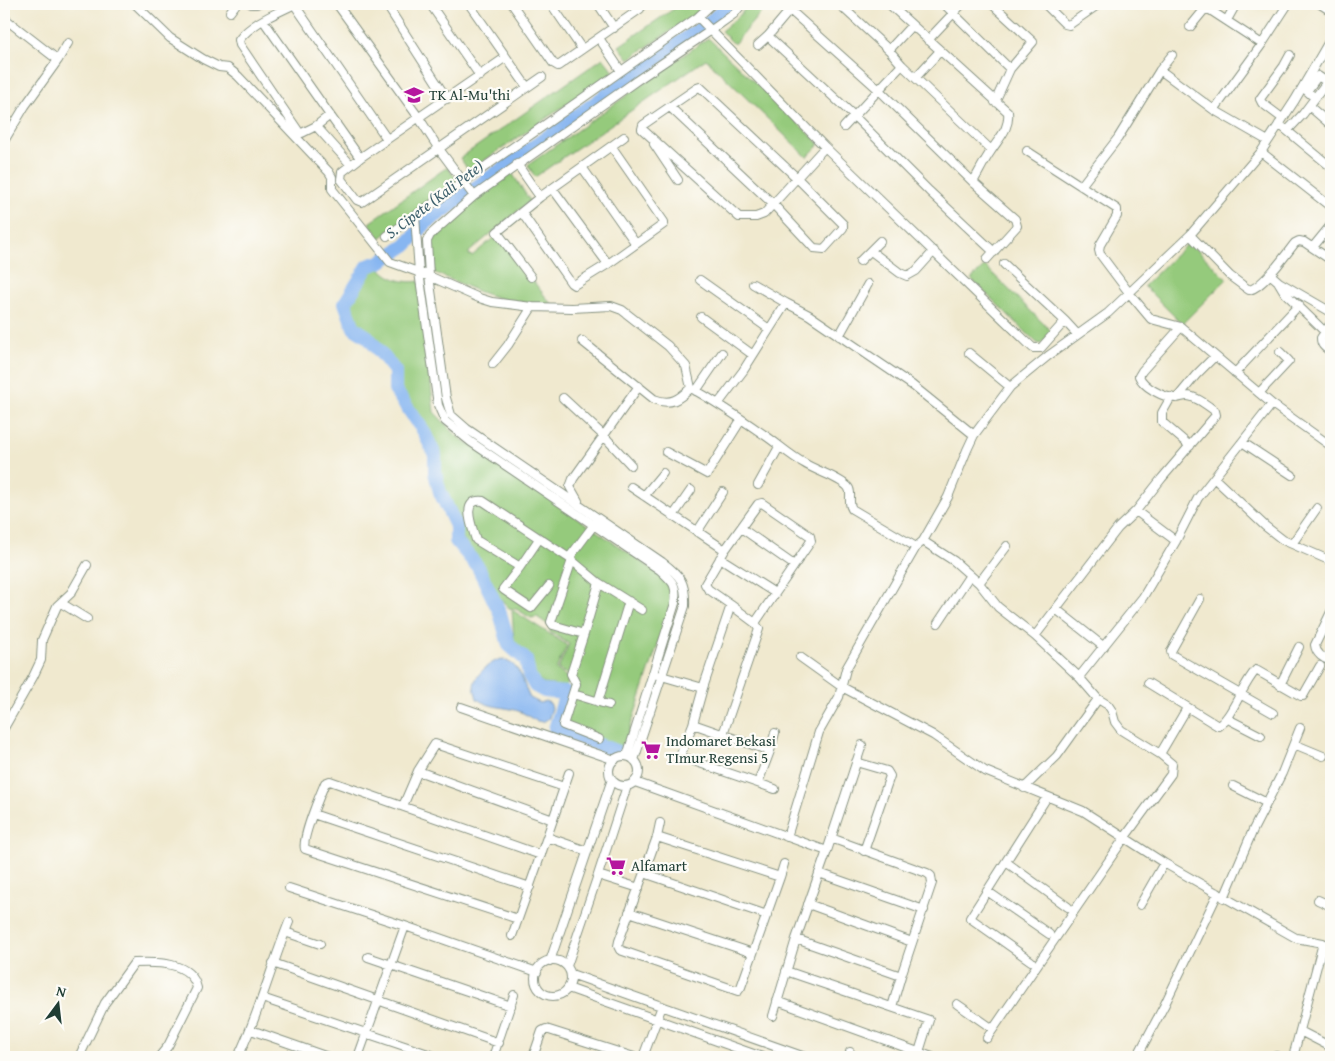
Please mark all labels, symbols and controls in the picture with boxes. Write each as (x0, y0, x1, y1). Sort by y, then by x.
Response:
school or university icon: TK Al-Mu'thi (403, 84, 425, 106)
place label: TK Al-Mu'thi (429, 84, 510, 105)
water label: S. Cipete (Kali Pete) (380, 154, 488, 244)
place label: Indomaret Bekasi TImur Regensi 5 (666, 730, 776, 768)
supermarket icon: Indomaret Bekasi TImur Regensi 5 (640, 739, 662, 761)
supermarket icon: Alfamart (605, 855, 627, 877)
place label: Alfamart (631, 855, 688, 876)
north arrow (32, 978, 82, 1028)
text: N (54, 981, 69, 1002)

